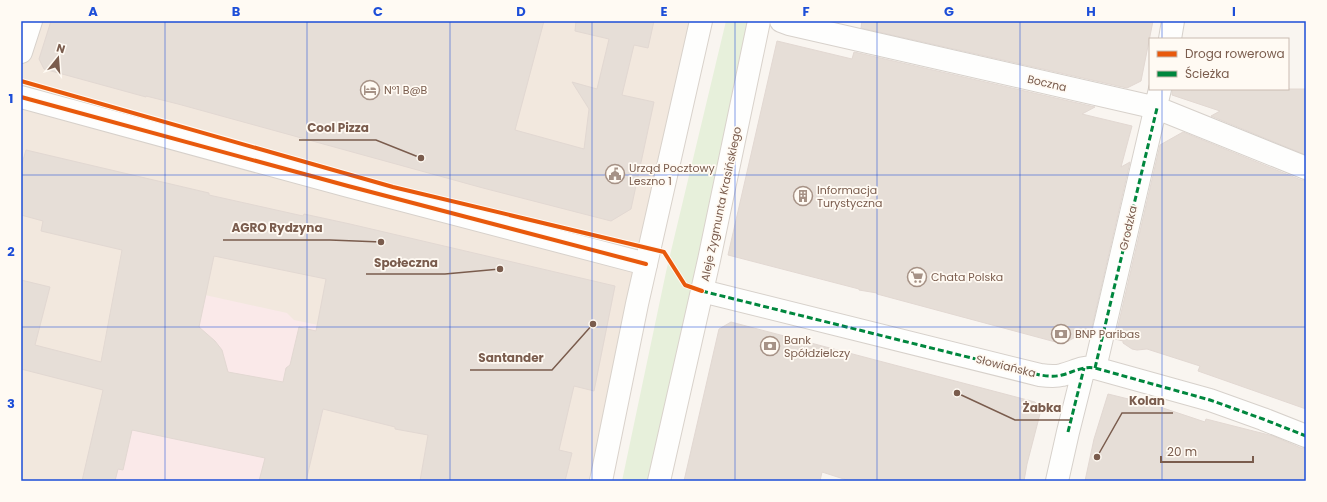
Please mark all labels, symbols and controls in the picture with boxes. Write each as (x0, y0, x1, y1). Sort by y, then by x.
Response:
text: A (88, 2, 98, 21)
text: B (232, 2, 241, 21)
text: C (373, 2, 383, 21)
text: D (516, 2, 526, 21)
text: E (660, 2, 668, 21)
text: F (802, 2, 810, 21)
text: G (944, 2, 954, 21)
text: H (1086, 2, 1096, 21)
text: I (1232, 2, 1236, 21)
north arrow (38, 38, 78, 78)
legend (1149, 38, 1289, 90)
text: N (55, 40, 67, 57)
text: Droga rowerowa (1185, 45, 1285, 62)
text: Ścieżka (1185, 65, 1229, 82)
street label: Boczna (1026, 71, 1068, 95)
hotel icon: N°1 B@B (359, 79, 381, 101)
place label: N°1 B@B (384, 82, 428, 98)
text: 1 (9, 89, 13, 108)
callout: Cool Pizza (299, 116, 376, 140)
text: Cool Pizza (307, 119, 369, 136)
street label: Aleje Zygmunta Krasińskiego (697, 125, 745, 283)
place label: Urząd Pocztowy Leszno 1 (629, 160, 715, 189)
public building icon: Urząd Pocztowy Leszno 1 (604, 163, 626, 185)
place label: Informacja Turystyczna (817, 182, 882, 211)
building icon: Informacja Turystyczna (792, 185, 814, 207)
street label: Grodzka (1115, 204, 1141, 252)
callout: AGRO Rydzyna (223, 216, 330, 240)
text: AGRO Rydzyna (231, 219, 323, 236)
text: 2 (7, 242, 15, 261)
callout: Społeczna (366, 250, 445, 274)
text: Społeczna (374, 254, 438, 271)
supermarket icon: Chata Polska (906, 266, 928, 288)
place label: Chata Polska (931, 269, 1003, 285)
bank icon: BNP Paribas (1050, 323, 1072, 345)
place label: BNP Paribas (1075, 326, 1140, 342)
place label: Bank Spółdzielczy (784, 332, 851, 361)
bank icon: Bank Spółdzielczy (759, 335, 781, 357)
callout: Santander (470, 346, 552, 370)
text: Santander (478, 349, 544, 366)
street label: Słowiańska (974, 351, 1038, 381)
callout: Kolan (1122, 389, 1173, 413)
text: Kolan (1129, 392, 1165, 409)
text: 3 (7, 394, 15, 413)
callout: Żabka (1015, 396, 1070, 420)
text: Żabka (1022, 399, 1062, 416)
scale bar (1161, 438, 1253, 464)
text: 20 m (1167, 443, 1197, 460)

